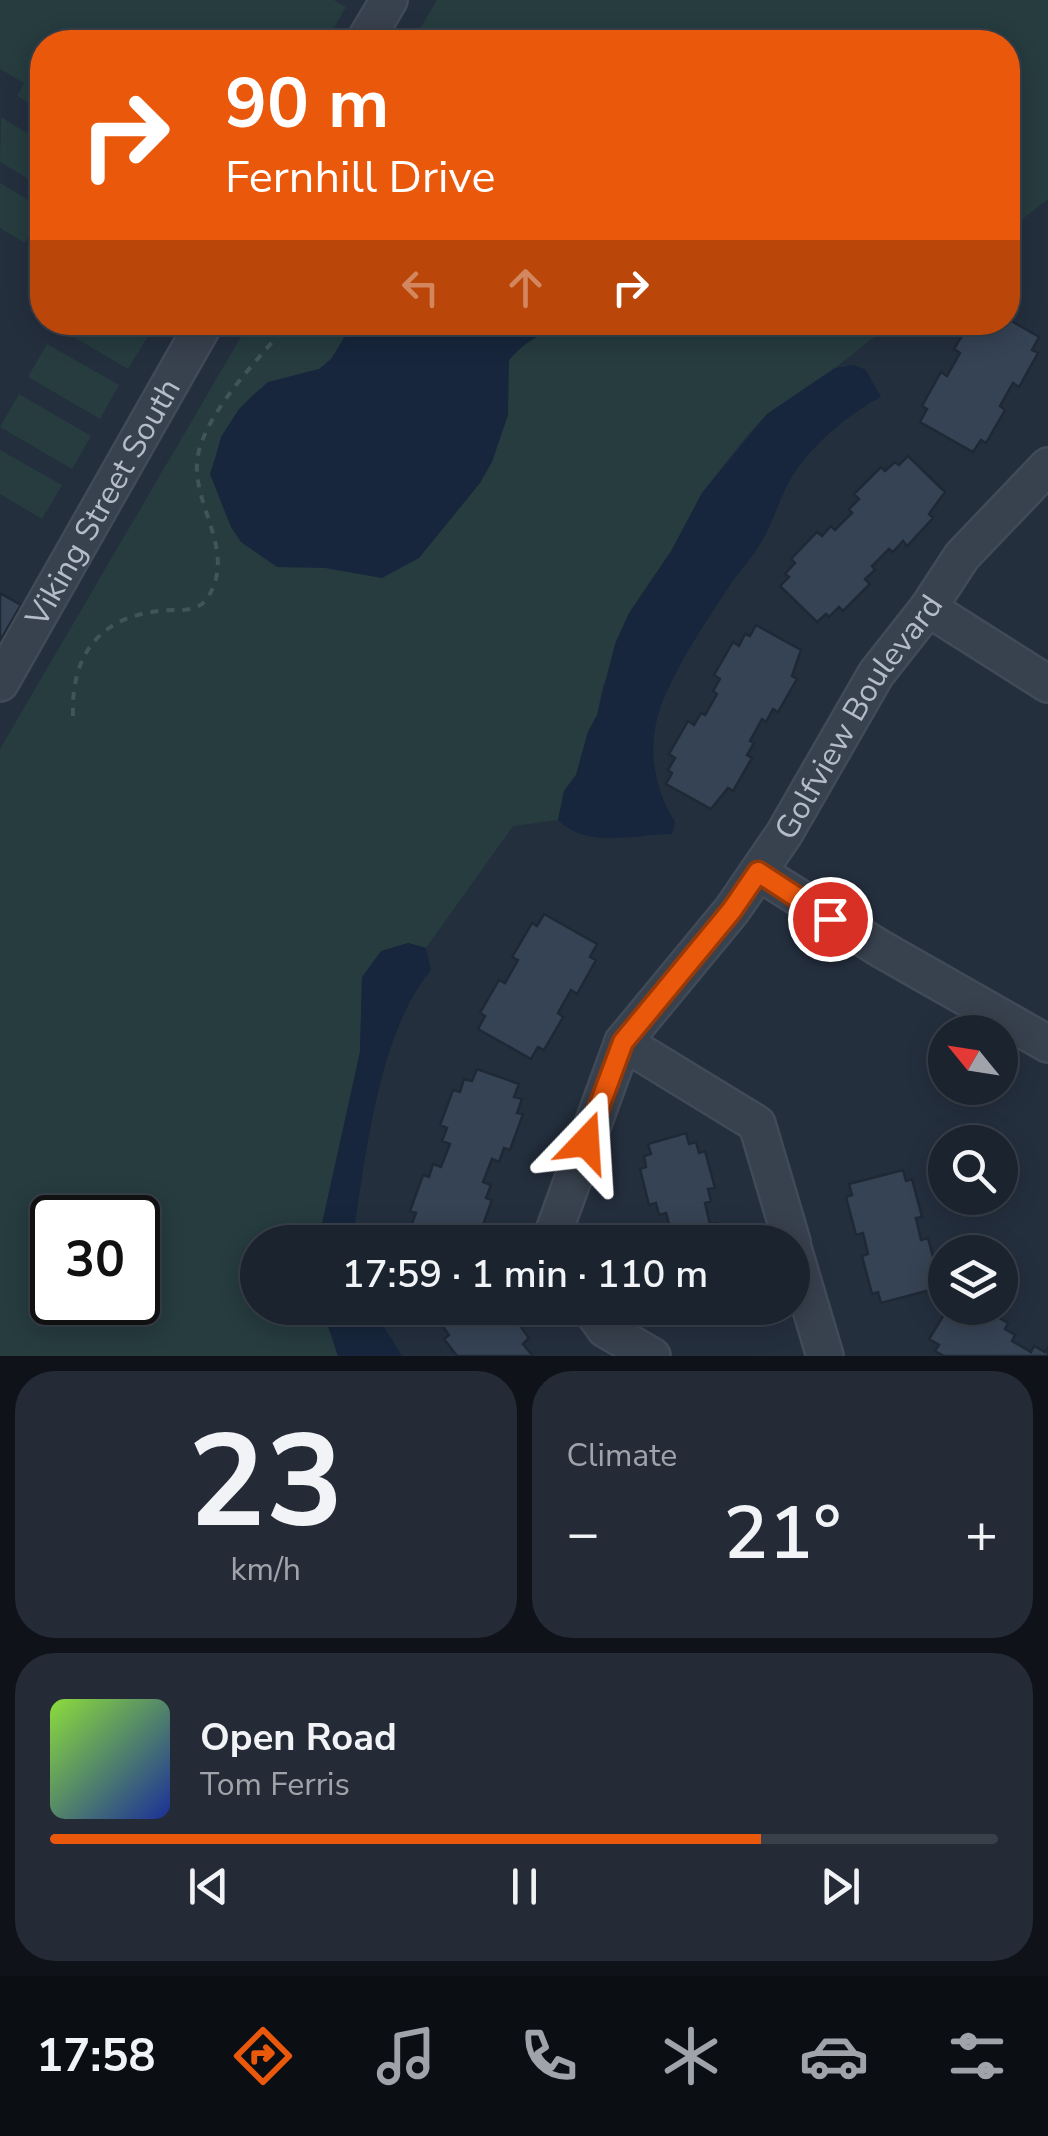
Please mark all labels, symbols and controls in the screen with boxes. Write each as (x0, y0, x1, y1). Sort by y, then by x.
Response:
text: 90 m (225, 56, 389, 152)
icon: right (60, 70, 190, 200)
text: Fernhill Drive (225, 147, 495, 208)
icon: left (393, 260, 448, 315)
icon: ahead (498, 260, 553, 315)
icon: right (603, 260, 658, 315)
street label: Viking Street South (15, 371, 191, 635)
street label: Golfview Boulevard (764, 587, 953, 847)
pin (788, 877, 873, 962)
icon: arrive (803, 892, 858, 947)
north arrow (928, 1015, 1018, 1105)
map controls (928, 1015, 1018, 1325)
position arrow (534, 1090, 638, 1194)
button: search (928, 1125, 1018, 1215)
speed limit sign: 30 (30, 1195, 160, 1325)
button: layers (928, 1235, 1018, 1325)
text: 17:59 · 1 min · 110 m (342, 1249, 708, 1300)
text: 23 (188, 1394, 344, 1571)
text: Climate (567, 1434, 677, 1477)
text: 21° (723, 1482, 841, 1584)
text: − (567, 1496, 600, 1571)
text: + (965, 1496, 998, 1571)
text: km/h (230, 1548, 301, 1591)
text: Open Road (200, 1712, 397, 1763)
text: Tom Ferris (200, 1763, 350, 1806)
icon: previous (181, 1859, 236, 1914)
icon: pause (497, 1859, 552, 1914)
icon: next (813, 1859, 868, 1914)
icon: directions (228, 2021, 298, 2091)
icon: music (371, 2021, 441, 2091)
icon: phone (514, 2021, 584, 2091)
icon: climate (656, 2021, 726, 2091)
icon: car (799, 2021, 869, 2091)
icon: filters (942, 2021, 1012, 2091)
text: 17:58 (36, 2026, 156, 2087)

